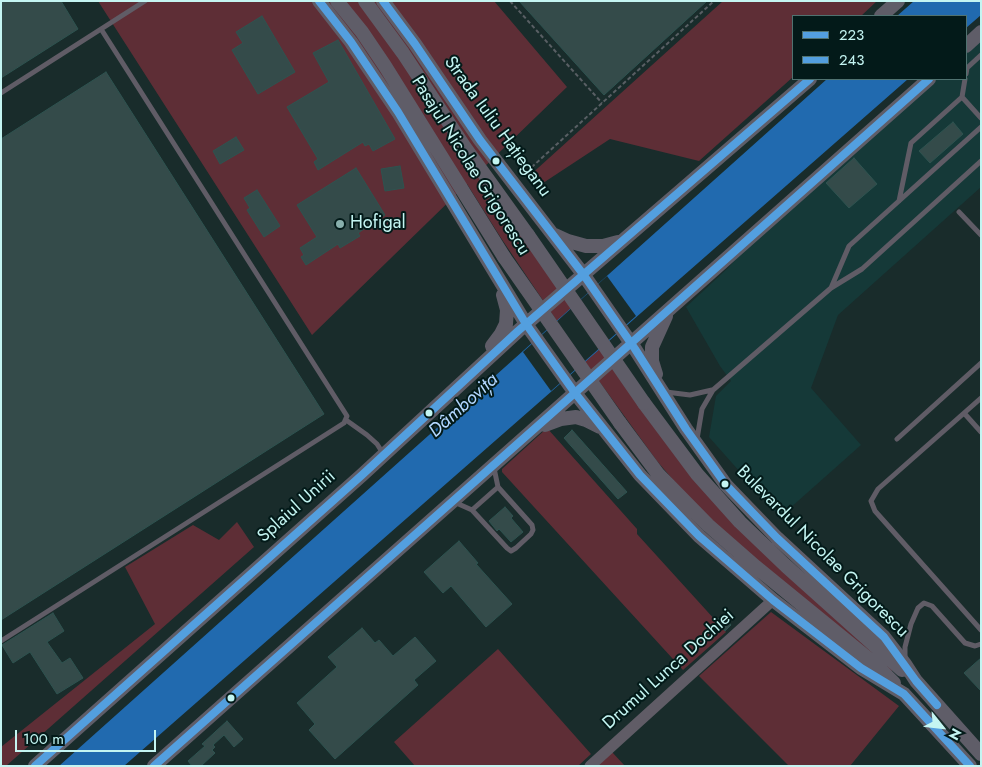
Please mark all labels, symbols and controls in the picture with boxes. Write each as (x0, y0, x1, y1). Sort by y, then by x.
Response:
legend (792, 15, 967, 80)
text: 223 (839, 24, 864, 46)
text: 243 (839, 49, 864, 71)
street label: Strada Iuliu Hațieganu (439, 53, 555, 201)
street label: Pasajul Nicolae Grigorescu (406, 72, 534, 260)
unlabelled marker (491, 156, 501, 166)
place label: Hofigal (350, 213, 406, 235)
marker: Hofigal (334, 218, 346, 230)
water label: Dâmbovița (425, 369, 503, 443)
unlabelled marker (424, 408, 434, 418)
street label: Bulevardul Nicolae Grigorescu (731, 461, 913, 643)
street label: Splaiul Unirii (254, 466, 340, 548)
unlabelled marker (720, 479, 730, 489)
street label: Drumul Lunca Dochiei (599, 605, 739, 735)
unlabelled marker (226, 693, 236, 703)
north arrow (917, 702, 967, 752)
scale bar (18, 720, 159, 752)
text: N (944, 725, 967, 744)
text: 100 m (23, 728, 64, 750)

